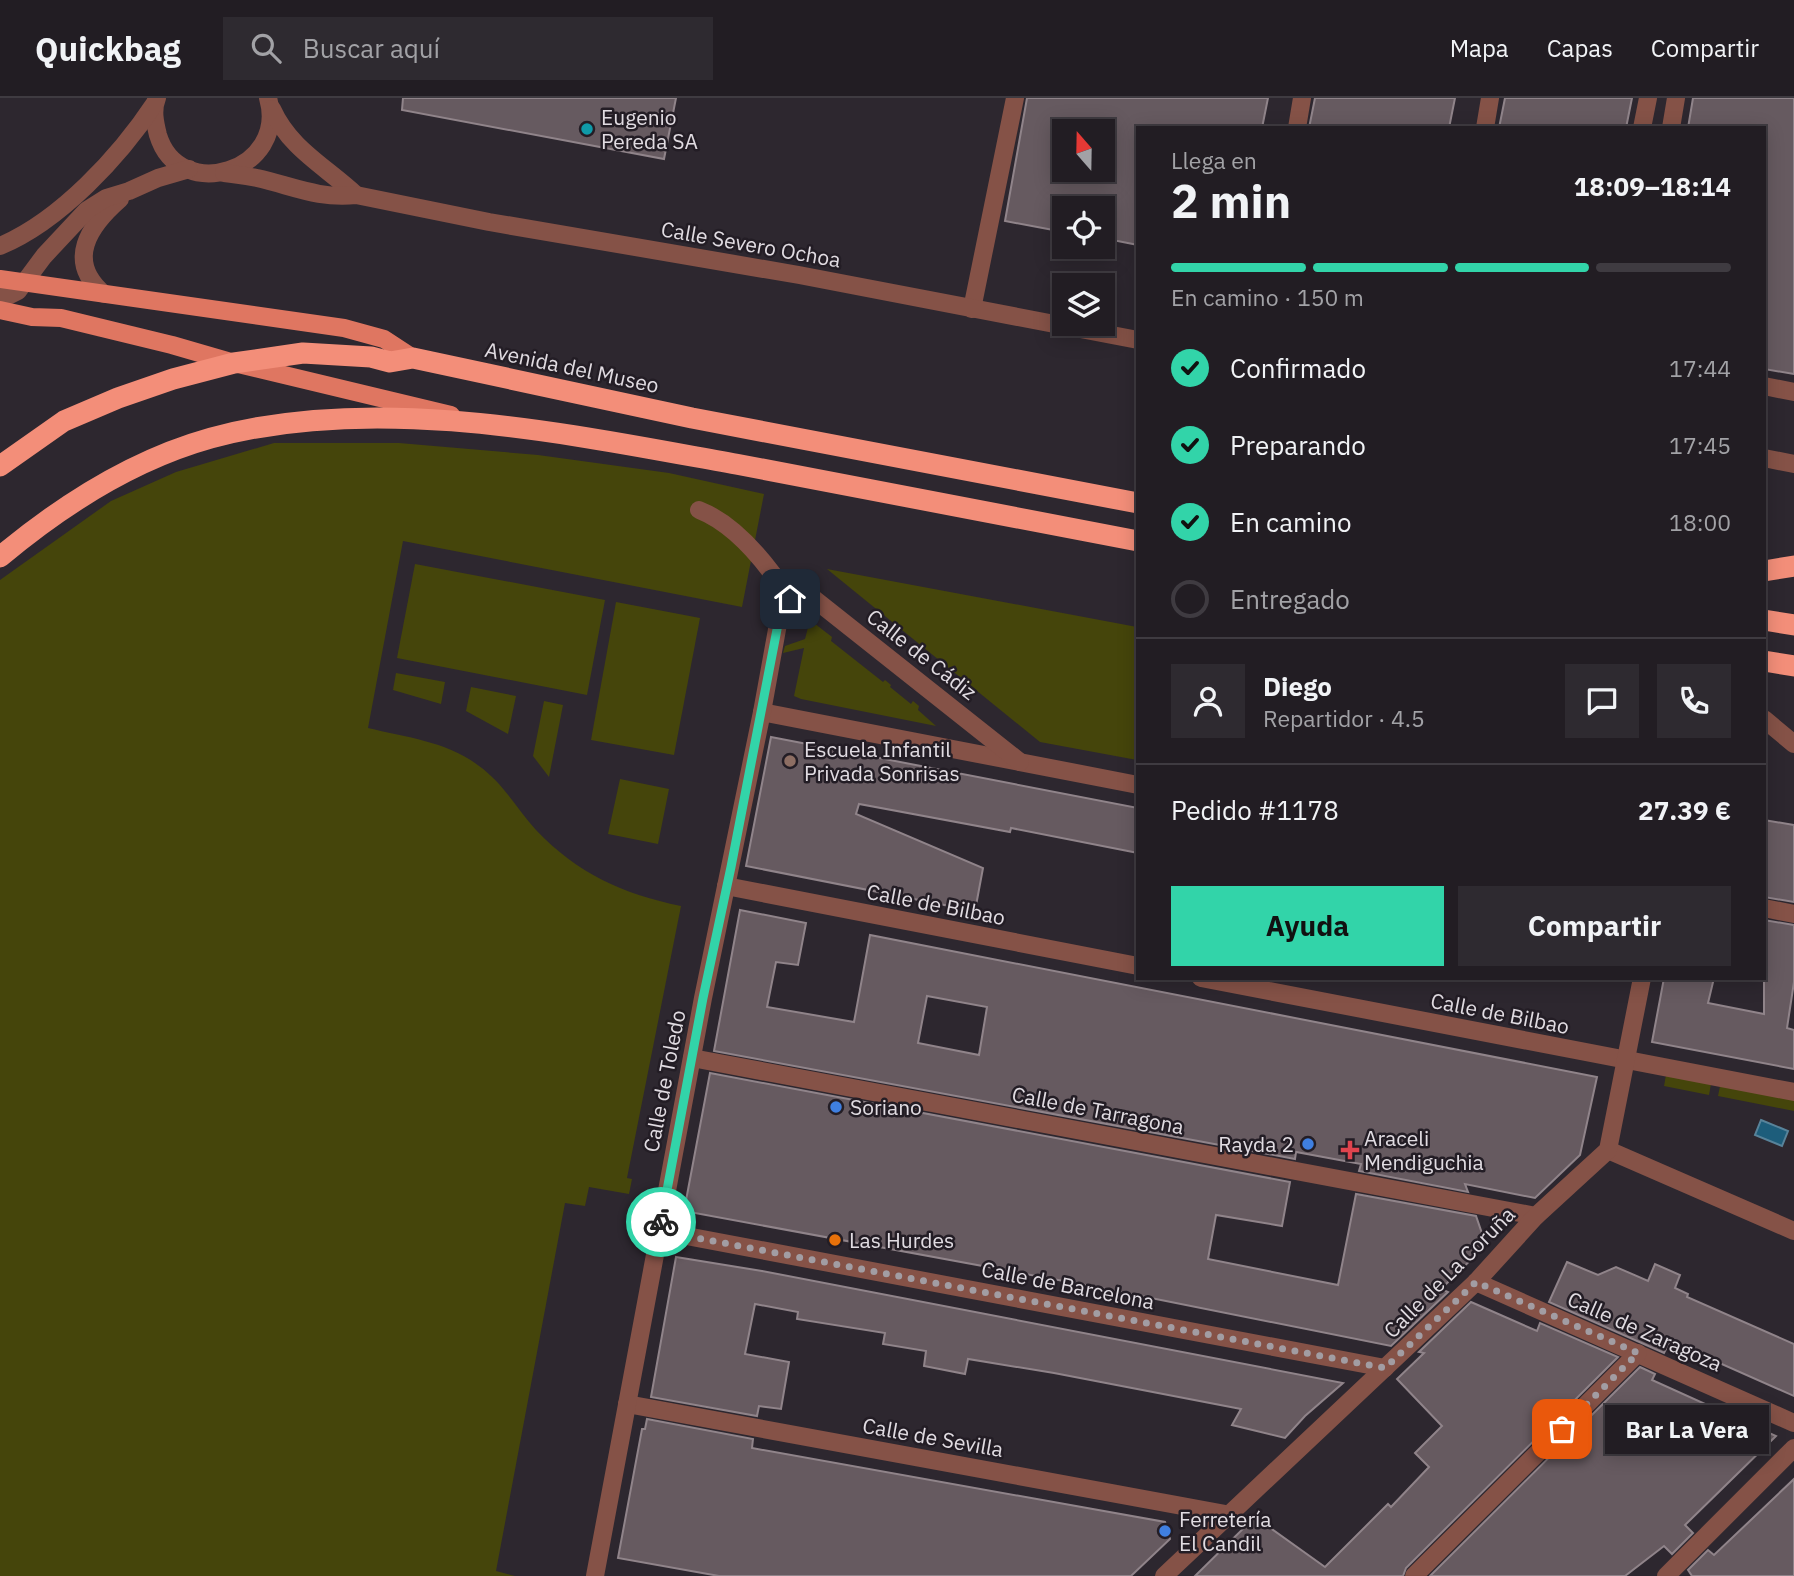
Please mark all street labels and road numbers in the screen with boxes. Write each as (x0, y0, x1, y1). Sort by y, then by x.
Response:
street label: Calle Severo Ochoa (659, 214, 843, 274)
street label: Avenida del Museo (482, 335, 662, 399)
street label: Calle de Cádiz (861, 602, 983, 706)
street label: Calle de Bilbao (864, 877, 1008, 931)
street label: Calle de Bilbao (1428, 986, 1572, 1040)
street label: Calle de Toledo (636, 1007, 692, 1155)
street label: Calle de Tarragona (1009, 1080, 1187, 1140)
street label: Calle de La Coruña (1377, 1200, 1521, 1344)
street label: Calle de Barcelona (979, 1254, 1157, 1316)
street label: Calle de Zaragoza (1563, 1284, 1727, 1378)
street label: Calle de Sevilla (860, 1411, 1006, 1463)

